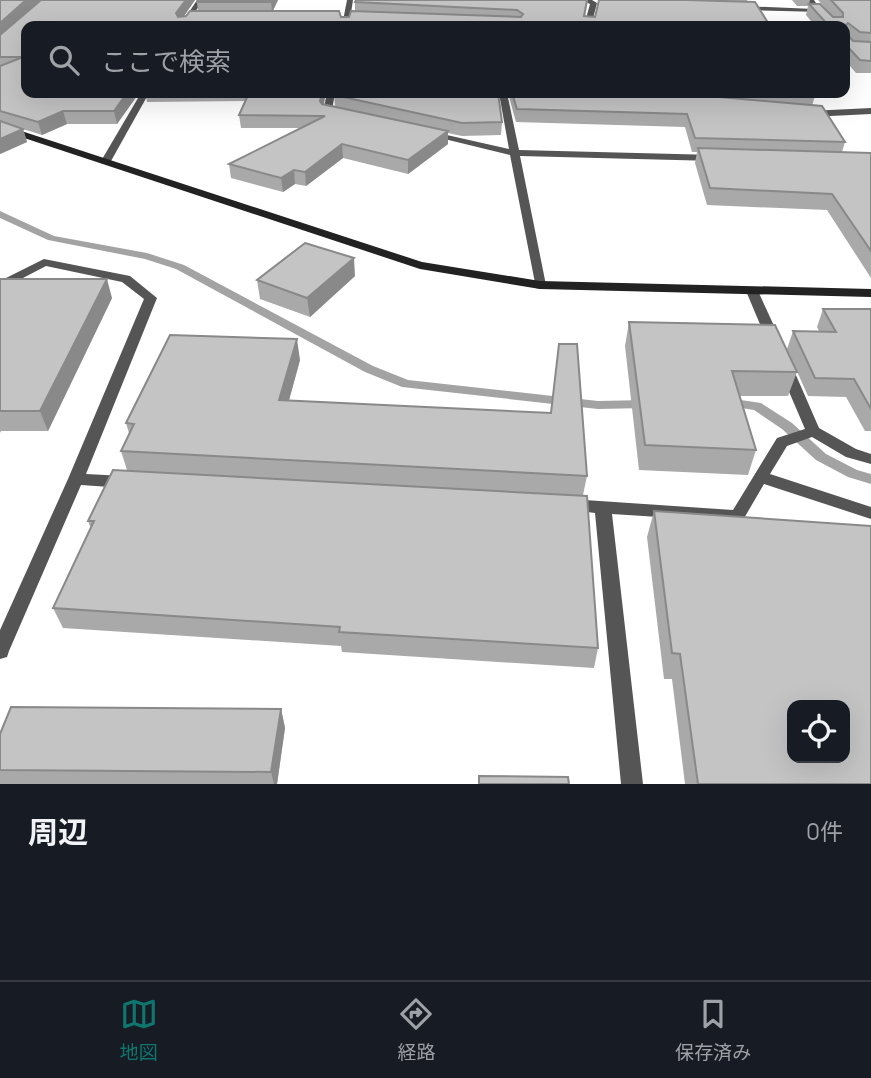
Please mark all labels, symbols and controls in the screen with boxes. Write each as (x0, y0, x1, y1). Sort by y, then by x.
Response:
search box (21, 21, 850, 98)
icon: search (45, 41, 83, 79)
text: ここで検索 (101, 43, 231, 79)
map controls (787, 700, 850, 763)
button: locate (787, 700, 850, 763)
text: 周辺 (28, 811, 88, 852)
text: 0件 (806, 815, 843, 847)
tab: 地図 (120, 995, 158, 1065)
tab: 経路 (397, 995, 435, 1065)
tab: 保存済み (675, 995, 751, 1065)

